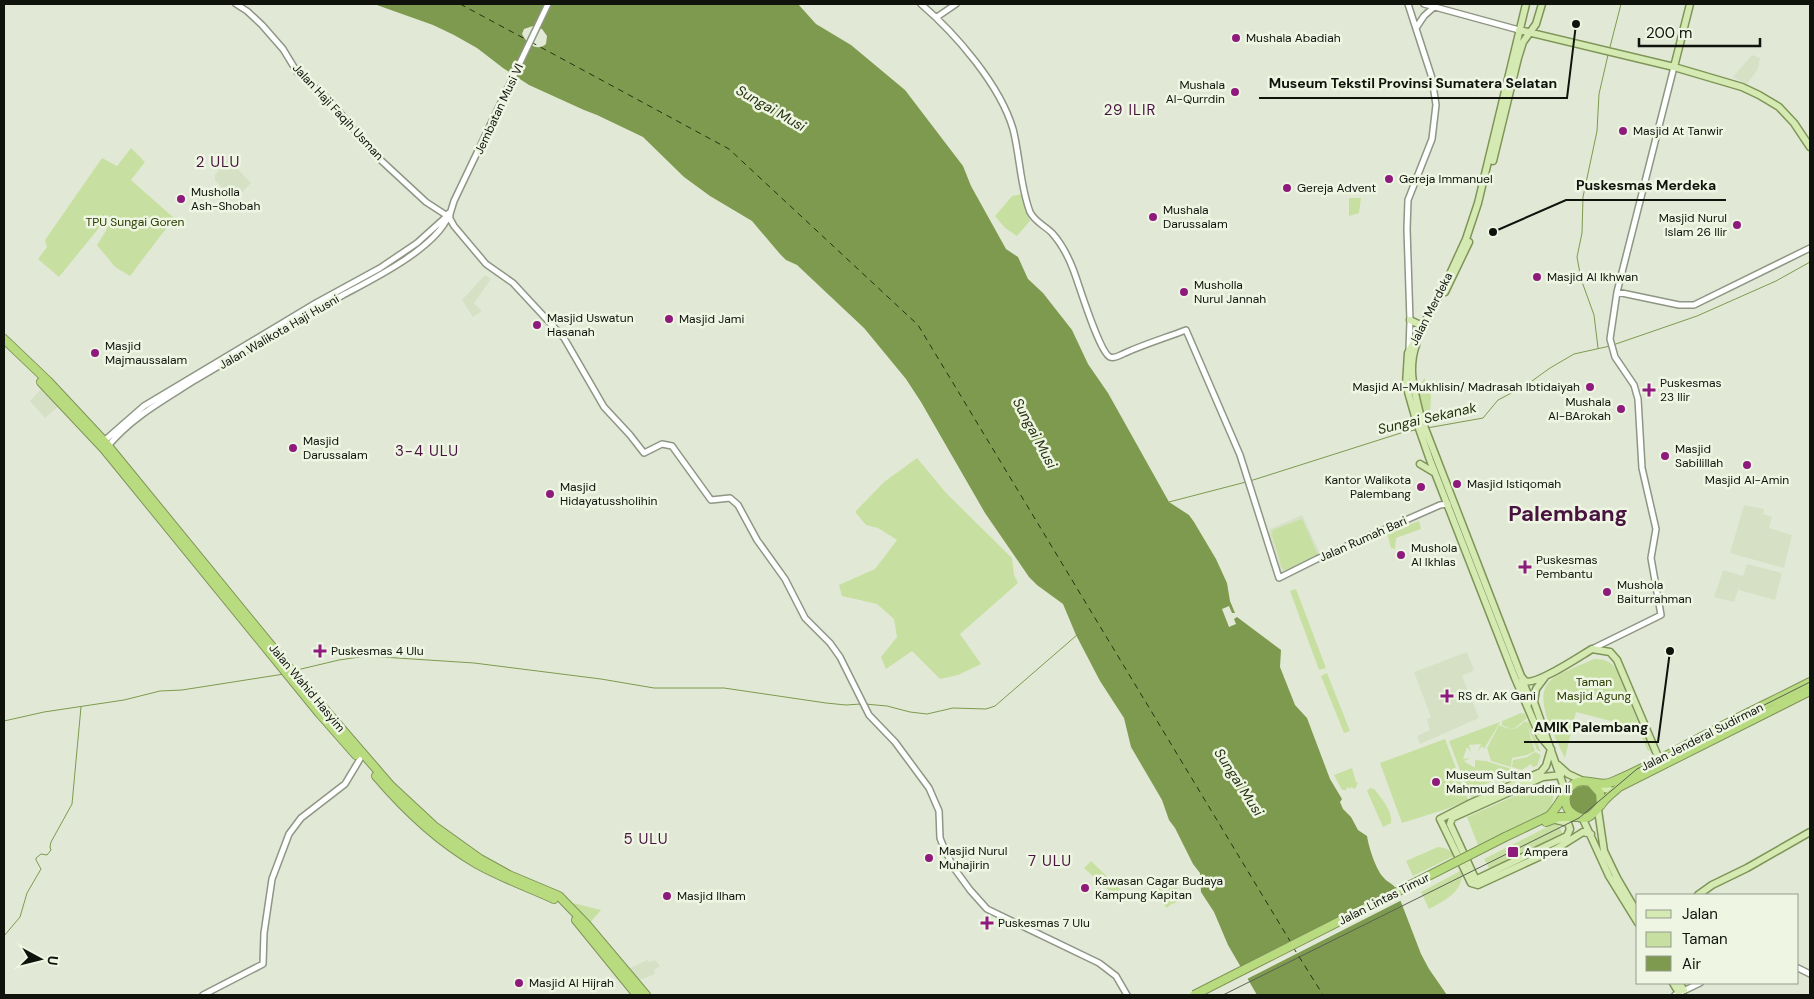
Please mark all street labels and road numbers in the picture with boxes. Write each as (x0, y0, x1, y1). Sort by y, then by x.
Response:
street label: Jalan Haji Faqih Usman (289, 60, 387, 164)
street label: Jembatan Musi VI (471, 61, 527, 157)
street label: Jalan Merdeka (1406, 270, 1456, 348)
street label: Jalan Walikota Haji Husni (216, 291, 342, 373)
street label: Jalan Rumah Bari (1317, 512, 1409, 565)
street label: Jalan Wahid Hasyim (265, 640, 349, 736)
street label: Jalan Jenderal Sudirman (1638, 699, 1766, 775)
street label: Jalan Lintas Timur (1336, 869, 1433, 929)

